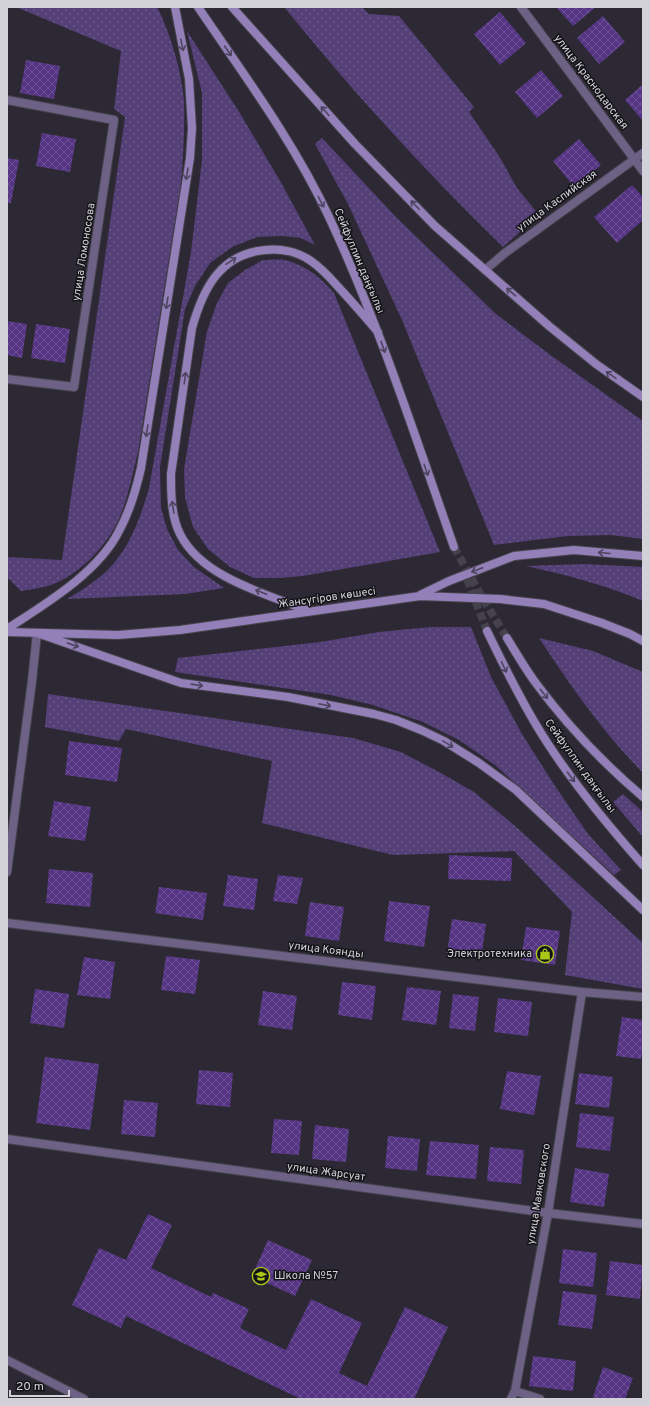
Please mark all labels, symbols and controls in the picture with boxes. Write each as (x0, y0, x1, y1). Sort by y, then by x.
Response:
street label: улица Краснодарская (551, 32, 631, 132)
one-way arrow (179, 38, 187, 51)
one-way arrow (224, 45, 232, 56)
one-way arrow (321, 106, 330, 116)
one-way arrow (183, 167, 191, 180)
street label: улица Каспийская (514, 167, 600, 235)
one-way arrow (318, 196, 325, 208)
one-way arrow (410, 200, 419, 210)
street label: улица Ломоносова (69, 202, 99, 302)
street label: Сейфуллин даңғылы (331, 206, 387, 316)
one-way arrow (226, 257, 237, 265)
one-way arrow (505, 288, 516, 297)
one-way arrow (163, 296, 171, 309)
one-way arrow (380, 341, 387, 354)
one-way arrow (606, 371, 617, 379)
one-way arrow (181, 372, 189, 385)
one-way arrow (143, 424, 151, 437)
one-way arrow (423, 463, 431, 475)
one-way arrow (169, 501, 177, 514)
one-way arrow (598, 549, 611, 557)
one-way arrow (472, 567, 484, 575)
street label: Жансүгіров көшесі (277, 584, 377, 612)
one-way arrow (255, 587, 267, 595)
one-way arrow (67, 642, 79, 650)
one-way arrow (501, 660, 508, 672)
one-way arrow (190, 681, 203, 689)
one-way arrow (540, 688, 549, 699)
one-way arrow (319, 701, 332, 709)
street label: Сейфуллин даңғылы (541, 716, 619, 816)
one-way arrow (442, 740, 453, 748)
one-way arrow (567, 772, 576, 783)
street label: улица Коянды (287, 938, 365, 962)
shop icon: Электротехника (535, 944, 555, 964)
place label: Электротехника (447, 947, 532, 961)
street label: улица Маяковского (524, 1142, 554, 1246)
street label: улица Жарсуат (286, 1160, 366, 1184)
school or university icon: Школа №57 (251, 1266, 271, 1286)
place label: Школа №57 (274, 1269, 339, 1283)
scale bar (10, 1372, 69, 1398)
text: 20 m (16, 1379, 44, 1395)

